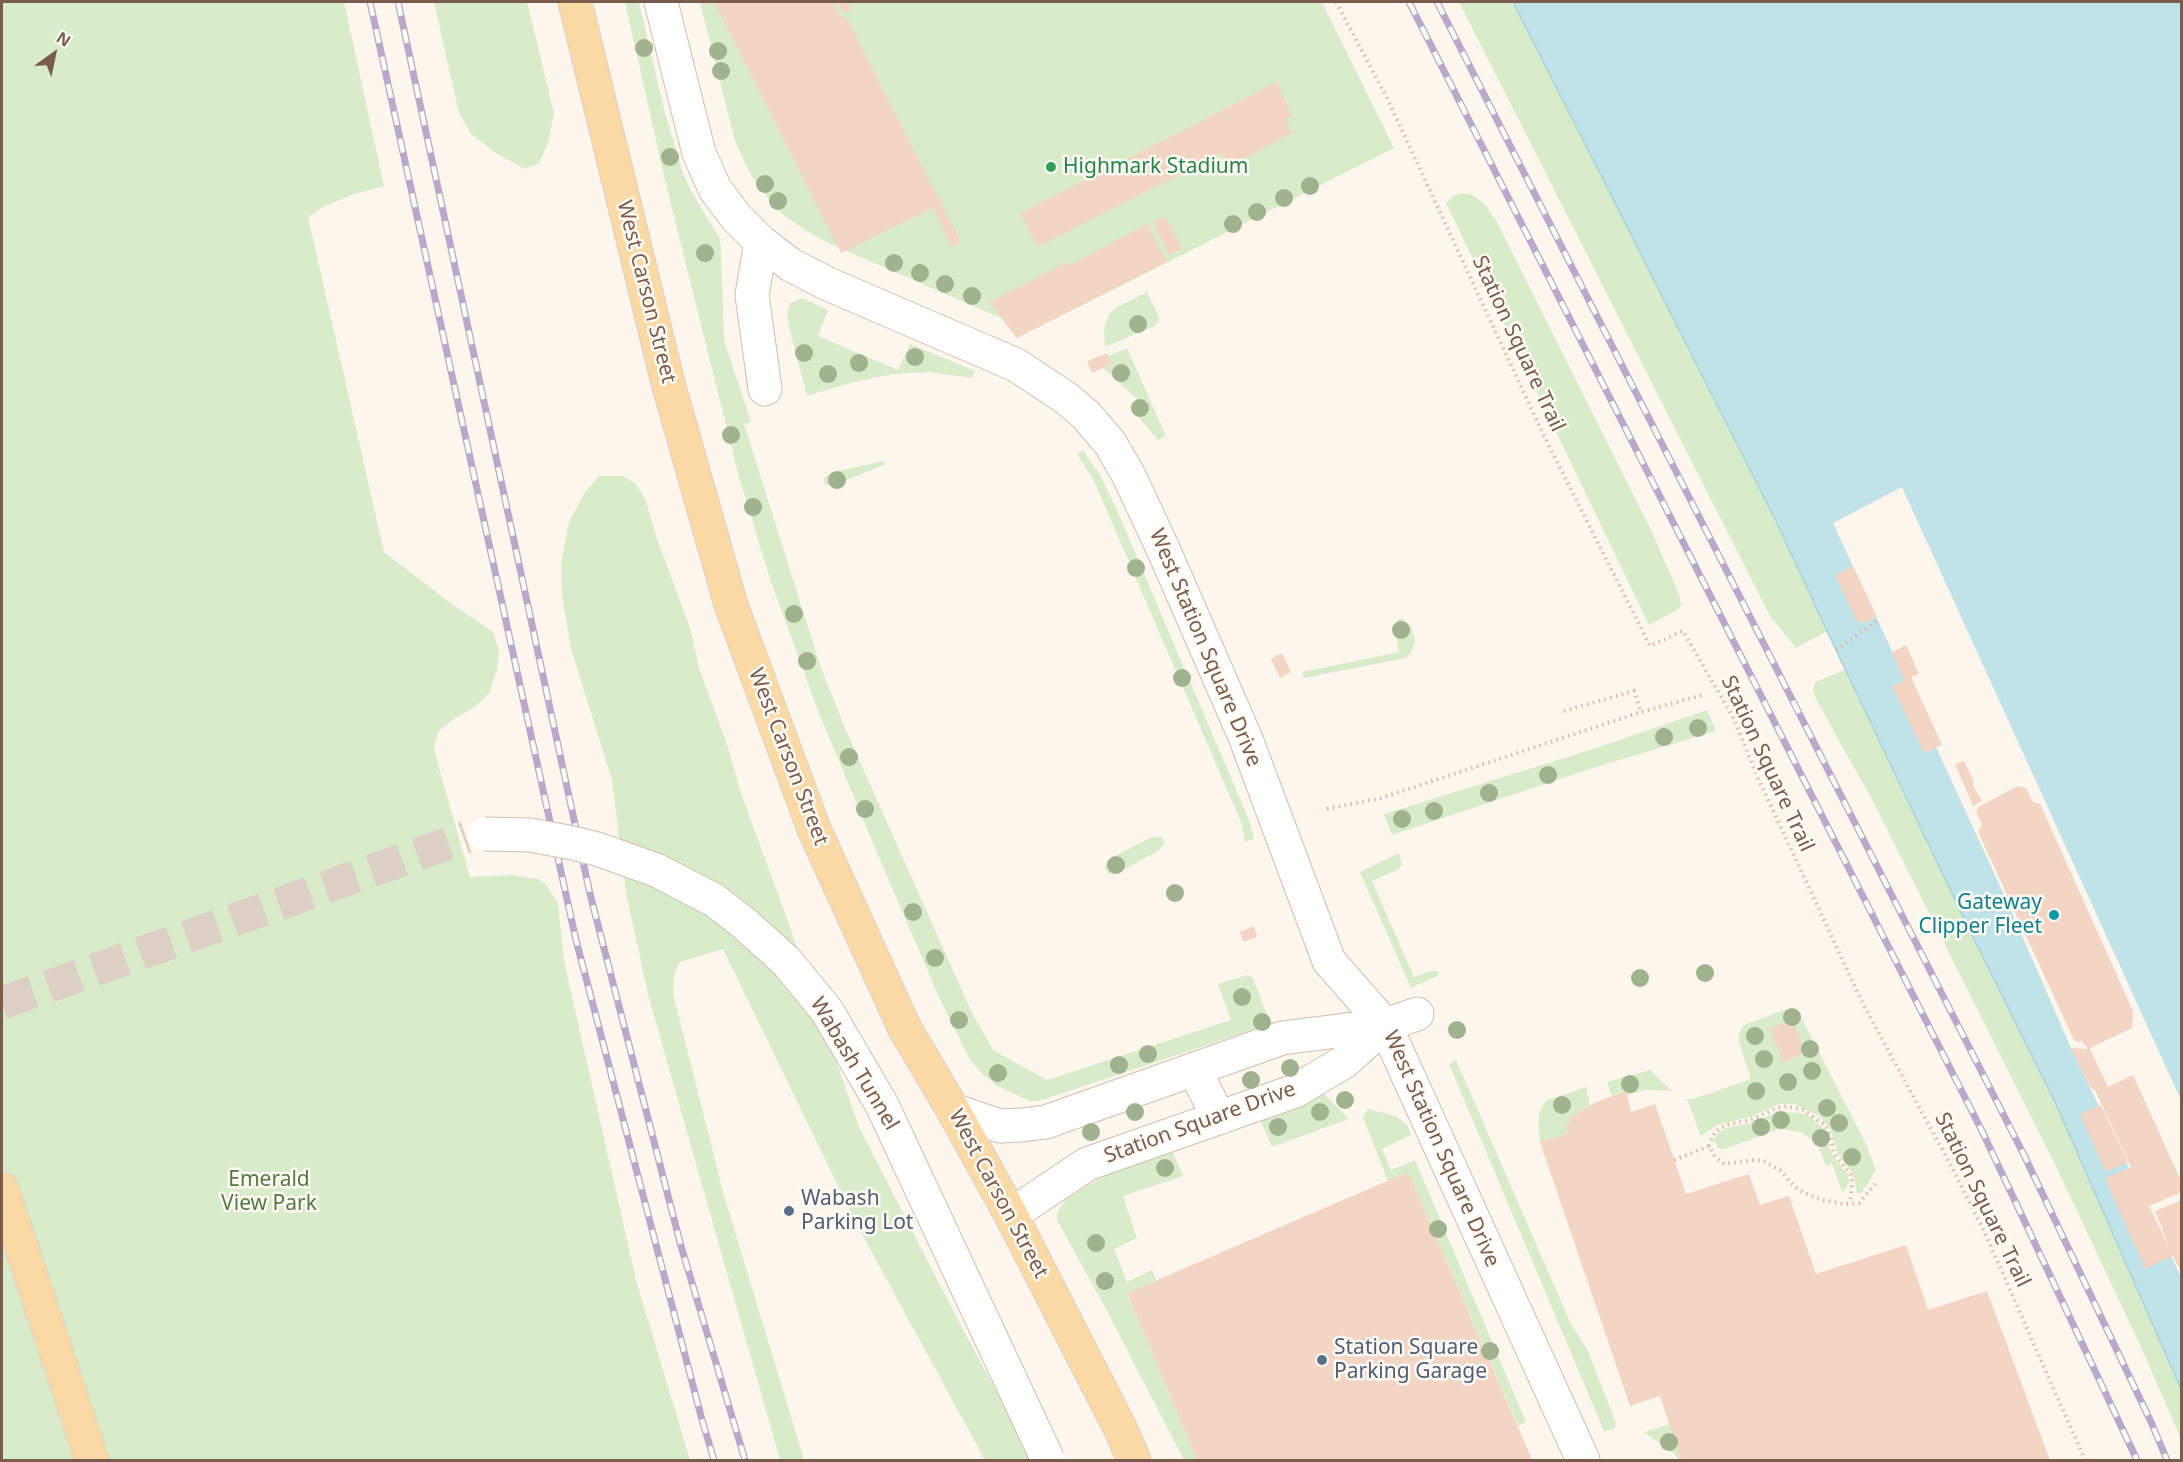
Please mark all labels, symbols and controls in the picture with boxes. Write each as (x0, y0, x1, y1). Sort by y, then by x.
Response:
north arrow (24, 24, 84, 84)
text: N (52, 26, 75, 52)
place label: Highmark Stadium (1063, 154, 1248, 180)
marker: Highmark Stadium (1044, 160, 1058, 174)
street label: West Carson Street (611, 198, 681, 386)
street label: Station Square Trail (1466, 252, 1570, 436)
street label: West Station Square Drive (1143, 525, 1267, 771)
street label: West Carson Street (743, 665, 833, 849)
street label: Station Square Trail (1715, 672, 1819, 856)
place label: Gateway Clipper Fleet (1918, 890, 2042, 940)
marker: Gateway Clipper Fleet (2047, 908, 2061, 922)
street label: Wabash Tunnel (804, 993, 904, 1135)
street label: West Station Square Drive (1377, 1027, 1505, 1271)
street label: Station Square Drive (1101, 1077, 1299, 1169)
street label: West Carson Street (943, 1105, 1053, 1283)
street label: Station Square Trail (1929, 1109, 2035, 1291)
park label: Emerald View Park (221, 1167, 317, 1217)
place label: Wabash Parking Lot (801, 1186, 913, 1236)
marker: Wabash Parking Lot (782, 1204, 796, 1218)
place label: Station Square Parking Garage (1334, 1335, 1487, 1385)
marker: Station Square Parking Garage (1315, 1353, 1329, 1367)

